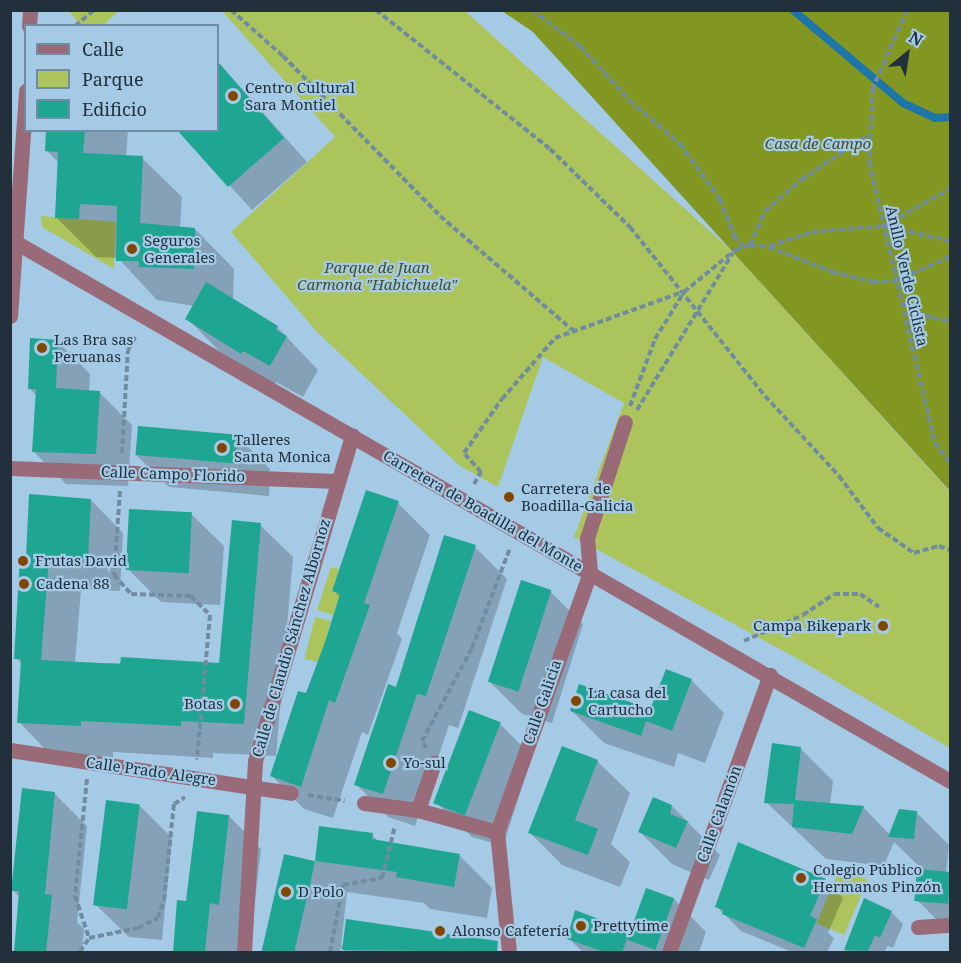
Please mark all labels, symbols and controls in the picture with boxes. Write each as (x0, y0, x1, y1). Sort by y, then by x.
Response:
legend (24, 24, 219, 132)
north arrow (877, 24, 937, 84)
text: N (905, 26, 927, 51)
text: Calle (82, 37, 124, 61)
text: Parque (82, 67, 144, 91)
place label: Centro Cultural Sara Montiel (245, 78, 355, 113)
marker: Centro Cultural Sara Montiel (226, 89, 240, 103)
text: Edificio (82, 97, 147, 121)
park label: Casa de Campo (765, 135, 871, 153)
street label: Anillo Verde Ciclista (882, 204, 932, 348)
place label: Seguros Generales (144, 231, 215, 266)
marker: Seguros Generales (125, 242, 139, 256)
park label: Parque de Juan Carmona "Habichuela" (297, 258, 457, 293)
place label: Las Bra sas Peruanas (54, 330, 133, 365)
marker: Las Bra sas Peruanas (35, 341, 49, 355)
place label: Talleres Santa Monica (234, 430, 331, 465)
marker: Talleres Santa Monica (215, 441, 229, 455)
street label: Carretera de Boadilla del Monte (380, 446, 586, 576)
street label: Calle Campo Florido (101, 462, 245, 486)
place label: Carretera de Boadilla-Galicia (521, 479, 634, 514)
marker: Carretera de Boadilla-Galicia (502, 490, 516, 504)
street label: Calle de Claudio Sánchez Albornoz (248, 517, 334, 759)
place label: Frutas David (35, 552, 127, 570)
marker: Frutas David (16, 554, 30, 568)
place label: Cadena 88 (36, 575, 110, 593)
marker: Cadena 88 (17, 577, 31, 591)
place label: Campa Bikepark (753, 617, 871, 635)
marker: Campa Bikepark (876, 619, 890, 633)
street label: Calle Galicia (519, 657, 565, 747)
place label: La casa del Cartucho (588, 683, 667, 718)
marker: La casa del Cartucho (569, 694, 583, 708)
place label: Botas (184, 695, 223, 713)
marker: Botas (228, 697, 242, 711)
street label: Calle Prado Alegre (85, 753, 217, 789)
place label: Yo-sul (403, 754, 446, 772)
marker: Yo-sul (384, 756, 398, 770)
street label: Calle Calamón (693, 763, 745, 865)
place label: Colegio Público Hermanos Pinzón (813, 860, 941, 895)
marker: Colegio Público Hermanos Pinzón (794, 871, 808, 885)
place label: D Polo (298, 883, 344, 901)
marker: D Polo (279, 885, 293, 899)
place label: Prettytime (593, 917, 668, 935)
marker: Prettytime (574, 919, 588, 933)
place label: Alonso Cafetería (452, 922, 570, 940)
marker: Alonso Cafetería (433, 924, 447, 938)

